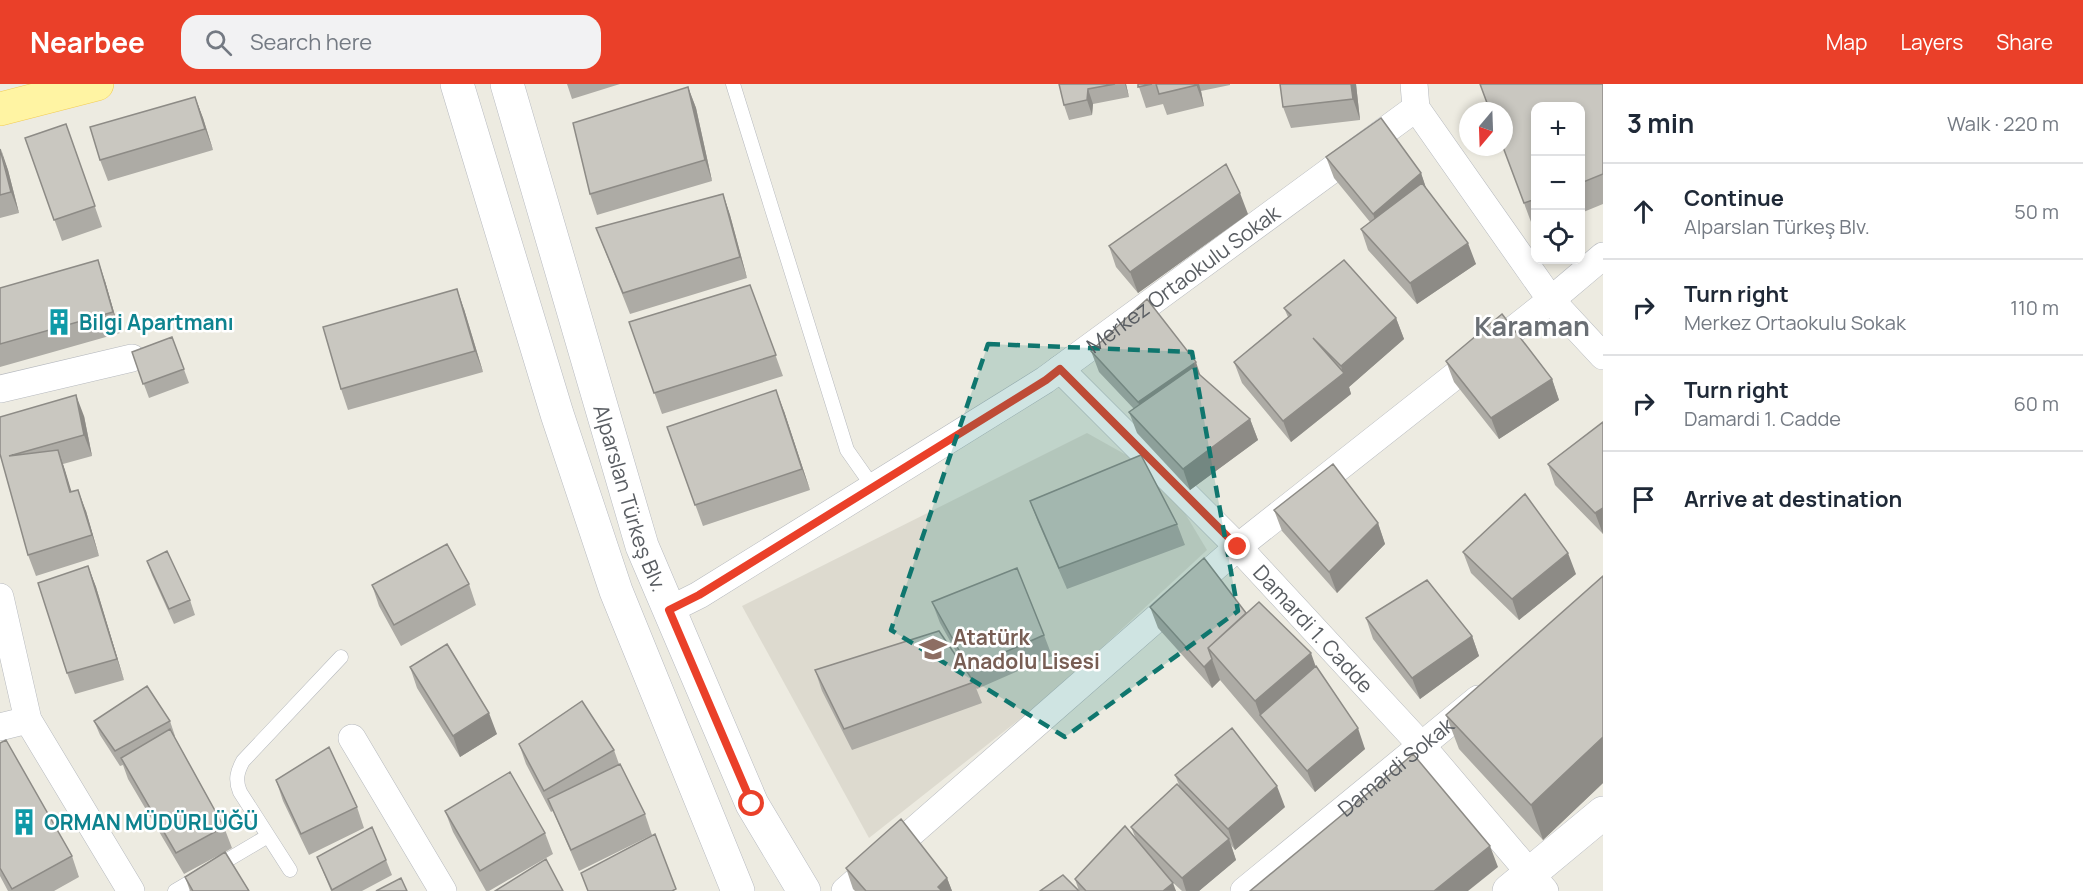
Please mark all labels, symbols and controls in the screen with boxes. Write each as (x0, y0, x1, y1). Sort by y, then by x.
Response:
search box (181, 15, 601, 69)
text: Nearbee (30, 23, 145, 61)
icon: search (202, 26, 235, 59)
text: Search here (250, 27, 372, 57)
text: Map (1826, 28, 1867, 56)
text: Layers (1900, 28, 1963, 56)
text: Share (1996, 28, 2053, 56)
north arrow (1459, 102, 1513, 156)
map controls (1531, 102, 1585, 264)
button: + (1531, 102, 1585, 156)
text: 3 min (1627, 105, 1694, 141)
text: Walk · 220 m (1947, 110, 2059, 137)
button: − (1531, 156, 1585, 210)
text: Continue (1684, 183, 1784, 213)
icon: ahead (1627, 195, 1660, 228)
street label: Merkez Ortaokulu Sokak (1081, 198, 1286, 359)
text: 50 m (2014, 198, 2059, 225)
button: locate (1531, 210, 1585, 264)
text: Alparslan Türkeş Blv. (1684, 213, 1870, 240)
text: Turn right (1684, 279, 1789, 309)
icon: right (1627, 291, 1660, 324)
text: 110 m (2010, 294, 2059, 321)
building icon: Bilgi Apartmanı (44, 307, 74, 337)
district label: Karaman (1474, 307, 1590, 344)
place label: Bilgi Apartmanı (79, 308, 234, 336)
text: Merkez Ortaokulu Sokak (1684, 309, 1906, 336)
text: Turn right (1684, 375, 1789, 405)
icon: right (1627, 387, 1660, 420)
text: 60 m (2013, 390, 2059, 417)
street label: Alparslan Türkeş Blv. (587, 401, 674, 596)
text: Damardi 1. Cadde (1684, 405, 1841, 432)
icon: arrive (1627, 483, 1660, 516)
text: Arrive at destination (1684, 484, 1902, 514)
route end (1224, 533, 1250, 559)
street label: Damardi 1. Cadde (1247, 559, 1380, 699)
place label: Atatürk Anadolu Lisesi (953, 623, 1100, 675)
school or university icon: Atatürk Anadolu Lisesi (918, 634, 948, 664)
street label: Damardi Sokak (1332, 710, 1460, 823)
route start (738, 790, 764, 816)
building icon: ORMAN MÜDÜRLÜĞÜ (9, 807, 39, 837)
place label: ORMAN MÜDÜRLÜĞÜ (44, 808, 259, 836)

